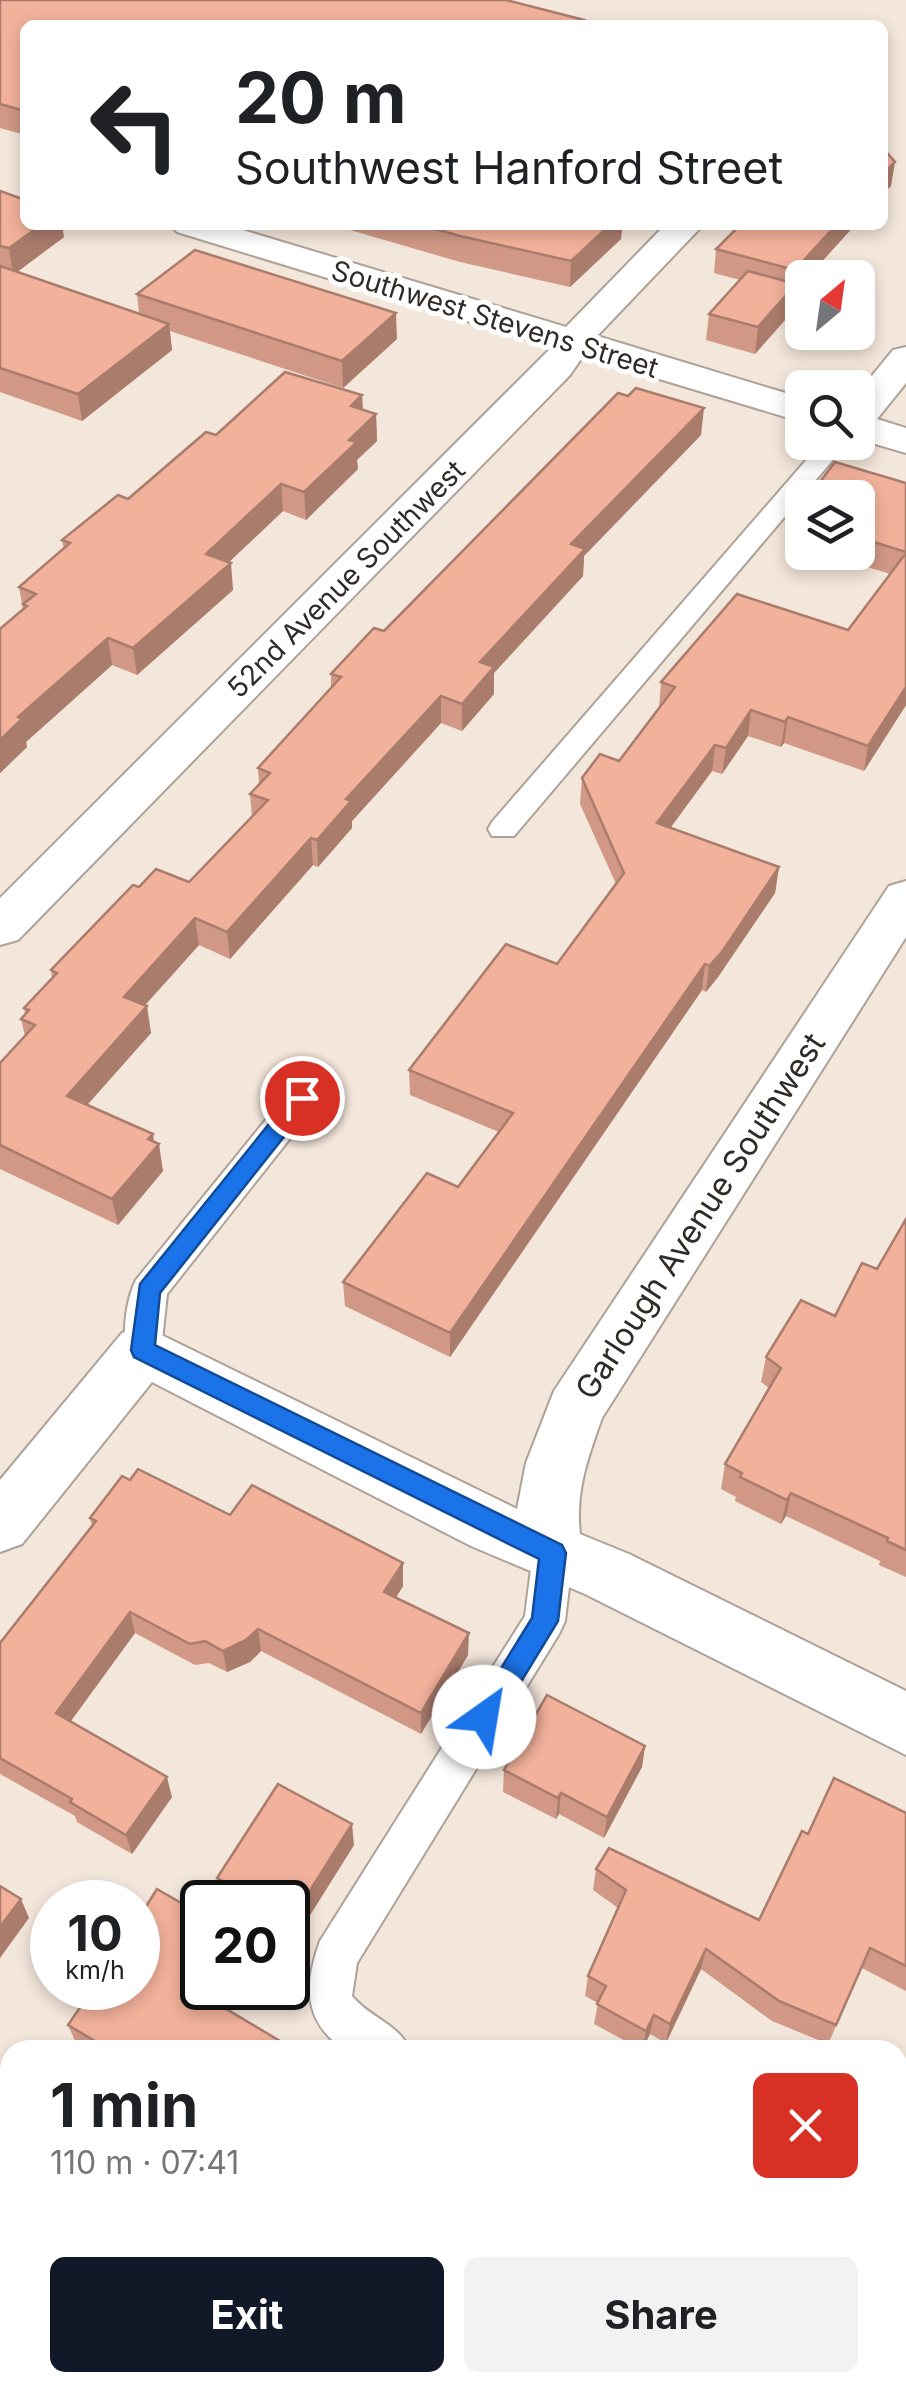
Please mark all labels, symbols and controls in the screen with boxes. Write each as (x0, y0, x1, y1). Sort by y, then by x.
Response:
text: 20 m (235, 55, 407, 140)
icon: left (70, 60, 200, 190)
text: Southwest Hanford Street (235, 140, 783, 195)
street label: Southwest Stevens Street (327, 253, 663, 385)
north arrow (785, 260, 875, 350)
map controls (785, 260, 875, 570)
button: search (785, 370, 875, 460)
street label: 52nd Avenue Southwest (220, 453, 472, 705)
button: layers (785, 480, 875, 570)
street label: Garlough Avenue Southwest (567, 1026, 833, 1406)
pin (260, 1056, 345, 1141)
icon: arrive (275, 1071, 330, 1126)
position arrow (432, 1665, 536, 1769)
speed limit sign: 20 (180, 1880, 310, 2010)
text: 10 (67, 1903, 123, 1963)
text: km/h (65, 1955, 125, 1985)
text: 1 min (50, 2069, 198, 2141)
button: close (753, 2073, 858, 2178)
text: 110 m · 07:41 (50, 2143, 239, 2182)
button: Exit (50, 2257, 444, 2372)
button: Share (464, 2257, 858, 2372)

